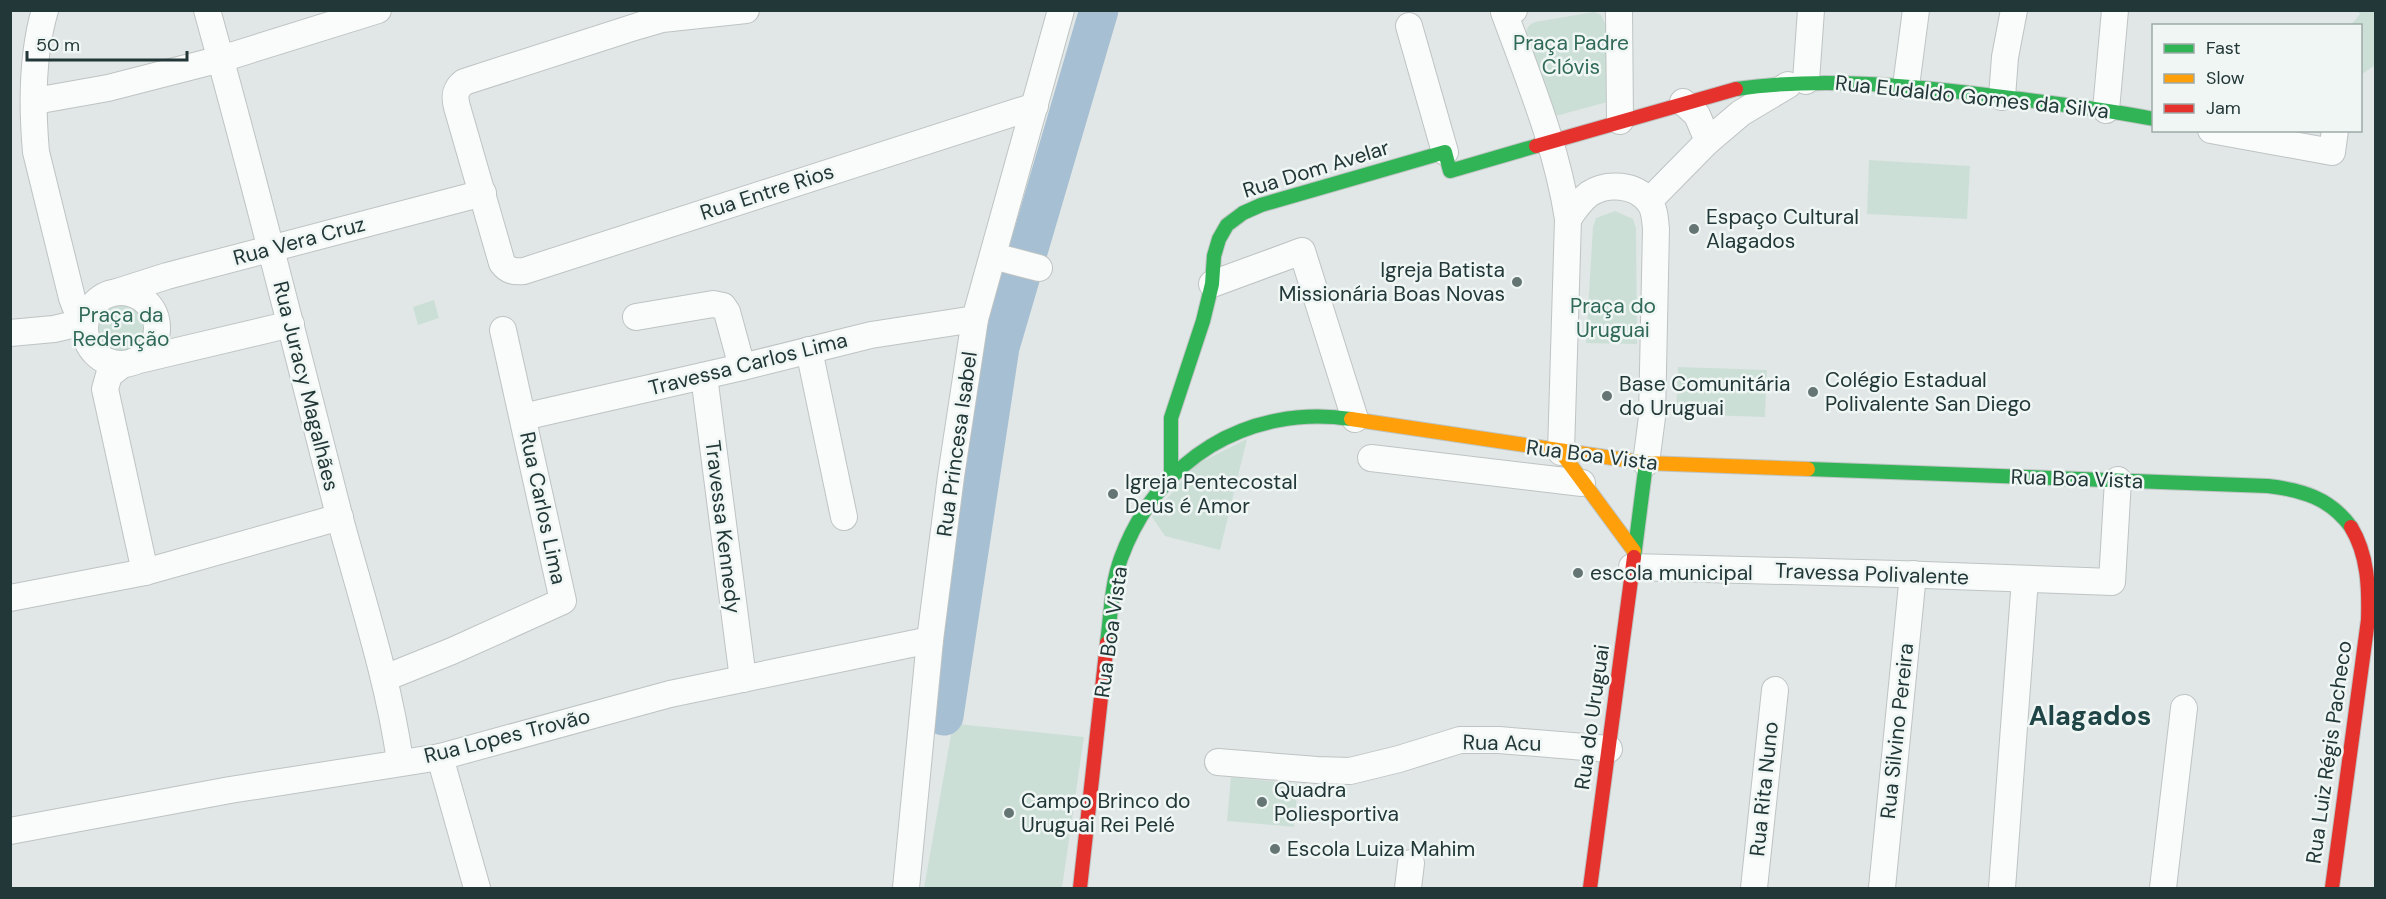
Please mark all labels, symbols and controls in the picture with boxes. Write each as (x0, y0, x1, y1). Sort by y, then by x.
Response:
scale bar (27, 24, 188, 62)
legend (2152, 24, 2362, 132)
park label: Praça Padre Clóvis (1513, 29, 1629, 81)
text: 50 m (36, 33, 80, 57)
text: Fast (2206, 36, 2241, 60)
text: Slow (2206, 66, 2245, 90)
street label: Rua Eudaldo Gomes da Silva (1834, 69, 2110, 125)
text: Jam (2206, 96, 2241, 120)
street label: Rua Dom Avelar (1239, 133, 1393, 205)
street label: Rua Entre Rios (697, 157, 837, 227)
place label: Espaço Cultural Alagados (1706, 203, 1859, 255)
street label: Rua Vera Cruz (230, 210, 368, 272)
marker: Espaço Cultural Alagados (1687, 222, 1701, 236)
place label: Igreja Batista Missionária Boas Novas (1279, 256, 1505, 308)
marker: Igreja Batista Missionária Boas Novas (1510, 275, 1524, 289)
street label: Rua Juracy Magalhães (266, 278, 346, 494)
park label: Praça do Uruguai (1570, 292, 1656, 344)
park label: Praça da Redenção (73, 301, 169, 353)
street label: Travessa Carlos Lima (646, 326, 850, 402)
street label: Rua Princesa Isabel (930, 350, 984, 538)
place label: Colégio Estadual Polivalente San Diego (1825, 366, 2031, 418)
place label: Base Comunitária do Uruguai (1619, 370, 1790, 422)
marker: Colégio Estadual Polivalente San Diego (1806, 385, 1820, 399)
marker: Base Comunitária do Uruguai (1600, 389, 1614, 403)
street label: Rua Carlos Lima (513, 429, 573, 587)
street label: Rua Boa Vista (1525, 433, 1659, 477)
street label: Travessa Kennedy (698, 439, 748, 616)
street label: Rua Boa Vista (2010, 463, 2144, 495)
place label: Igreja Pentecostal Deus é Amor (1125, 468, 1297, 520)
marker: Igreja Pentecostal Deus é Amor (1106, 487, 1120, 501)
street label: Travessa Polivalente (1774, 557, 1970, 591)
place label: escola municipal (1590, 559, 1753, 587)
street label: Rua Boa Vista (1088, 564, 1134, 700)
marker: escola municipal (1571, 566, 1585, 580)
street label: Rua Luiz Régis Pacheco (2299, 639, 2359, 865)
street label: Rua Silvino Pereira (1874, 642, 1920, 820)
street label: Rua do Uruguai (1568, 643, 1616, 791)
district label: Alagados (2029, 698, 2151, 733)
street label: Rua Lopes Trovão (421, 702, 593, 770)
street label: Rua Rita Nuno (1743, 720, 1785, 858)
street label: Rua Acu (1462, 728, 1542, 758)
place label: Quadra Poliesportiva (1274, 776, 1399, 828)
place label: Campo Brinco do Uruguai Rei Pelé (1021, 787, 1191, 839)
marker: Quadra Poliesportiva (1255, 795, 1269, 809)
marker: Campo Brinco do Uruguai Rei Pelé (1002, 806, 1016, 820)
place label: Escola Luiza Mahim (1287, 835, 1475, 863)
marker: Escola Luiza Mahim (1268, 842, 1282, 856)

